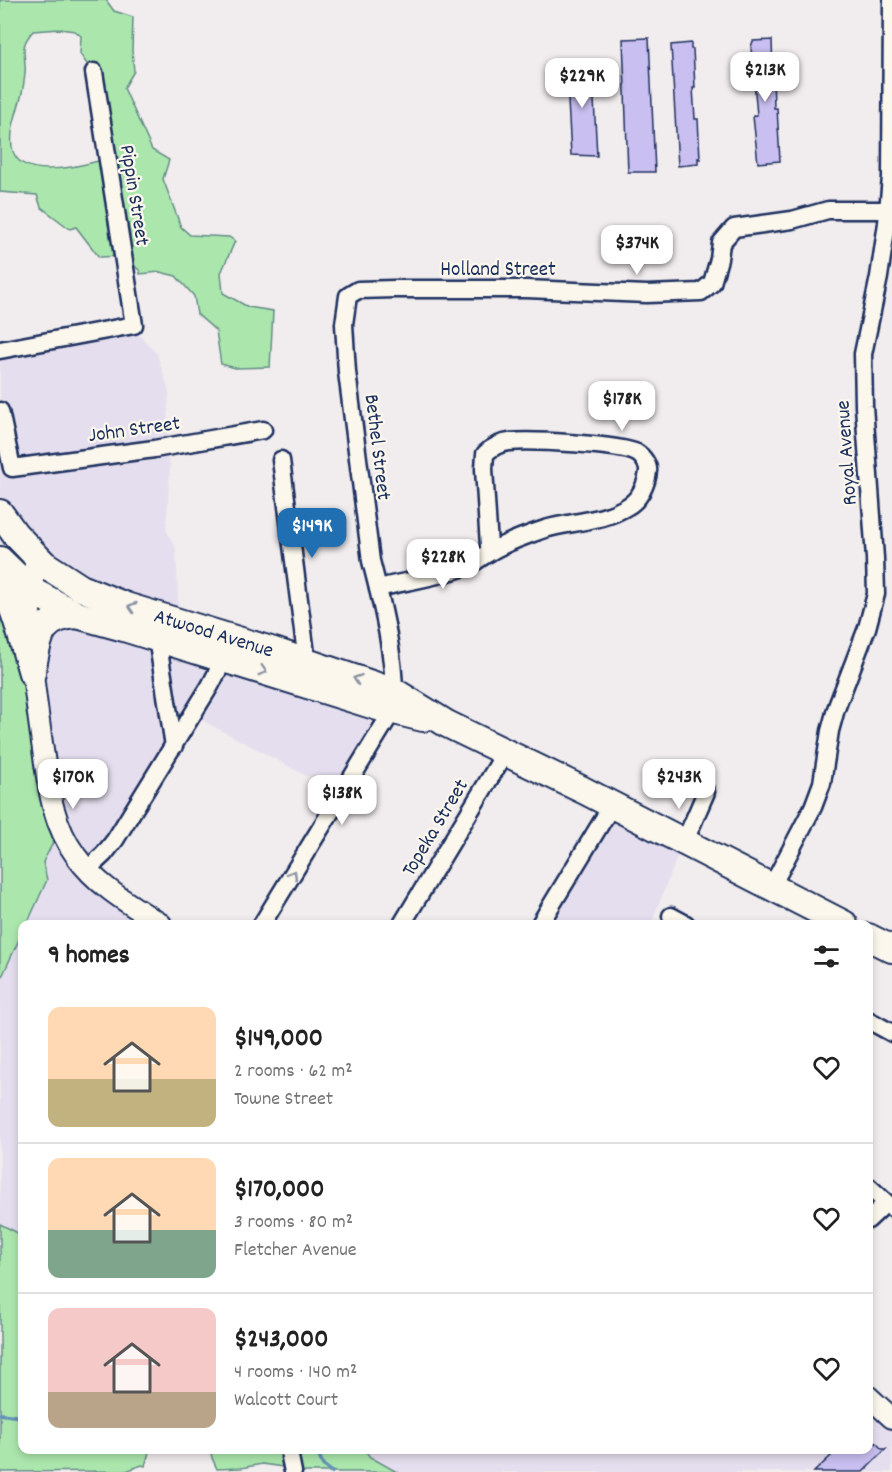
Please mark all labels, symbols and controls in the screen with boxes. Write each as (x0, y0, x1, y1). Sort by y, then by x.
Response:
pin: $213K (723, 52, 807, 103)
text: $213K (744, 57, 786, 85)
pin: $229K (540, 58, 624, 109)
text: $229K (559, 63, 605, 91)
street label: Pippin Street (110, 143, 156, 248)
pin: $374K (595, 225, 679, 276)
text: $374K (615, 230, 659, 258)
street label: Holland Street (440, 256, 556, 286)
pin: $178K (580, 381, 664, 432)
text: $178K (602, 386, 642, 414)
street label: Bethel Street (355, 393, 397, 502)
street label: Royal Avenue (829, 399, 867, 506)
street label: John Street (87, 410, 182, 452)
pin: $149K (270, 508, 354, 559)
text: $149K (291, 513, 333, 541)
pin: $228K (401, 539, 485, 590)
text: $228K (421, 544, 465, 572)
one-way arrow (127, 602, 138, 614)
street label: Atwood Avenue (150, 602, 277, 667)
one-way arrow (257, 664, 267, 676)
one-way arrow (353, 673, 363, 686)
pin: $170K (31, 759, 115, 810)
pin: $243K (637, 759, 721, 810)
text: $170K (52, 764, 94, 792)
text: $243K (656, 764, 702, 792)
street label: Topeka Street (396, 774, 478, 883)
pin: $138K (300, 775, 384, 826)
text: $138K (322, 780, 362, 808)
one-way arrow (285, 870, 297, 880)
text: 9 homes (48, 938, 130, 975)
icon: filters (810, 940, 843, 973)
text: $149,000 (234, 1021, 323, 1058)
icon: home (96, 1031, 168, 1103)
icon: heart (810, 1051, 843, 1084)
text: 2 rooms · 62 m² (234, 1058, 353, 1086)
text: Towne Street (234, 1086, 333, 1114)
text: $170,000 (234, 1172, 324, 1209)
icon: home (96, 1182, 168, 1254)
icon: heart (810, 1202, 843, 1235)
text: 3 rooms · 80 m² (234, 1209, 353, 1237)
text: Fletcher Avenue (234, 1237, 357, 1265)
text: $243,000 (234, 1322, 328, 1359)
icon: home (96, 1332, 168, 1404)
icon: heart (810, 1352, 843, 1385)
text: 4 rooms · 140 m² (234, 1359, 357, 1387)
text: Walcott Court (234, 1387, 338, 1415)

